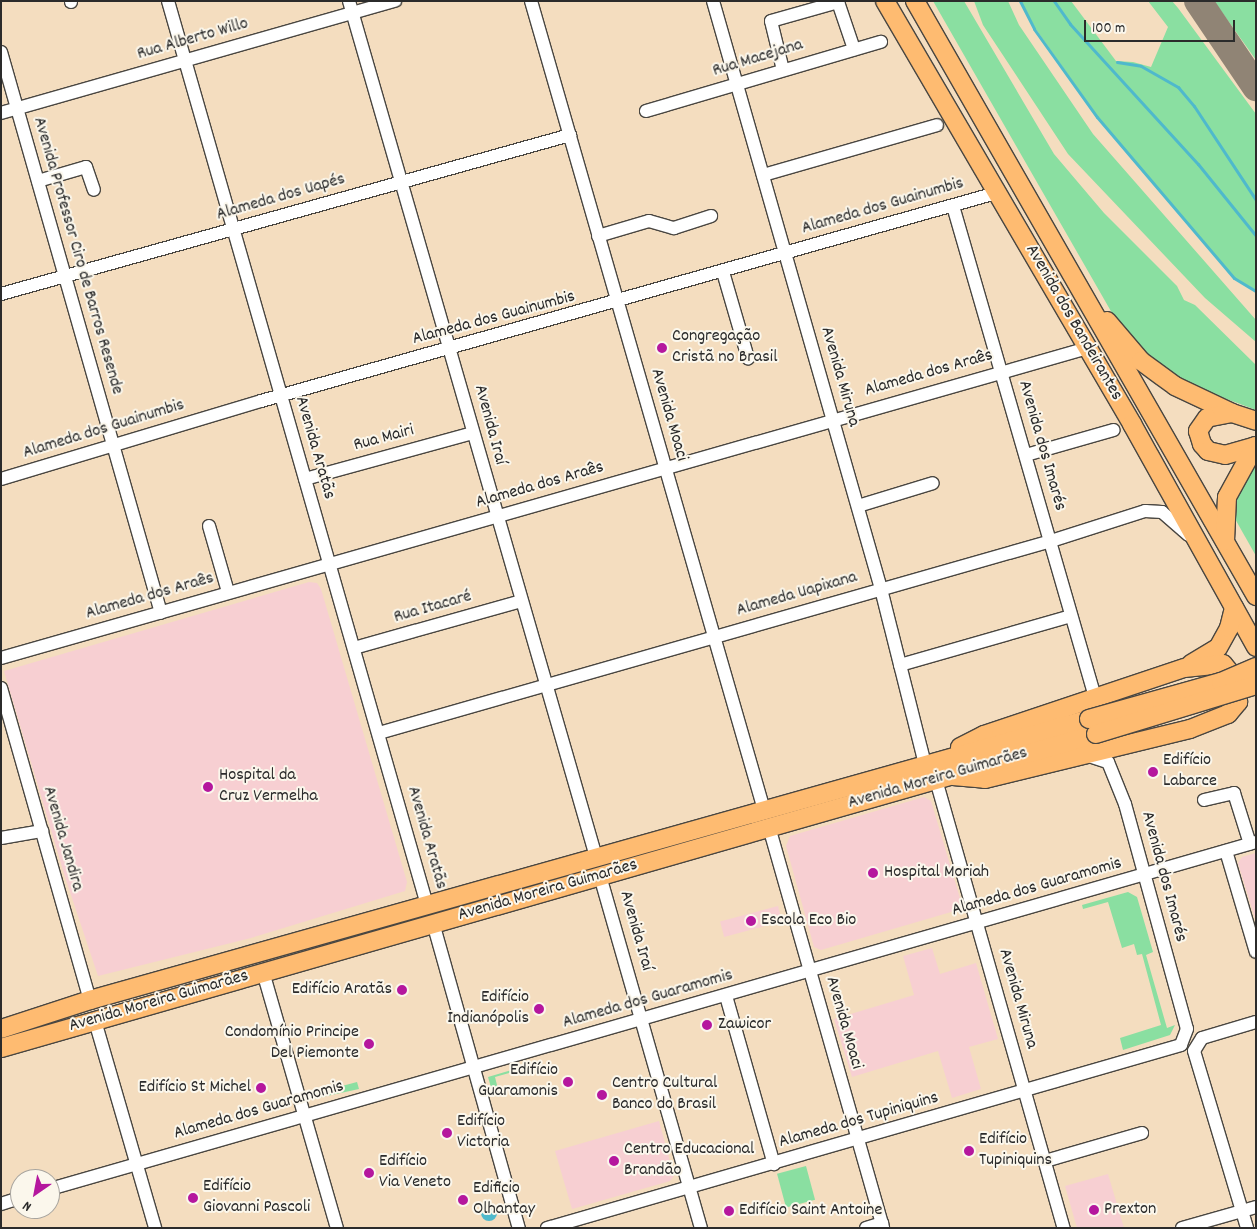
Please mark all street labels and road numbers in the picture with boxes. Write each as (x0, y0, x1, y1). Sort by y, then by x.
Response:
street label: Rua Alberto Willo (135, 14, 251, 66)
street label: Rua Macejana (710, 35, 806, 83)
street label: Avenida Professor Ciro de Barros Resende (27, 115, 127, 397)
street label: Alameda dos Uapés (214, 169, 348, 227)
street label: Alameda dos Guainumbis (799, 174, 967, 240)
street label: Avenida dos Bandeirantes (1020, 241, 1126, 405)
street label: Alameda dos Guainumbis (410, 287, 578, 351)
street label: Avenida Miruna (814, 325, 864, 429)
street label: Alameda dos Araês (862, 345, 996, 403)
street label: Avenida Moaci (644, 366, 692, 464)
street label: Avenida dos Imarés (1012, 378, 1070, 514)
street label: Avenida Iraí (468, 383, 510, 467)
street label: Avenida Aratãs (289, 394, 339, 502)
street label: Alameda dos Guainumbis (21, 395, 187, 465)
street label: Rua Mairi (352, 421, 416, 457)
street label: Alameda dos Araês (473, 457, 607, 515)
street label: Alameda Uapixana (734, 567, 860, 623)
street label: Alameda dos Araês (83, 568, 217, 626)
street label: Rua Itacaré (392, 587, 474, 629)
street label: Avenida Moreira Guimarães (846, 743, 1030, 815)
street label: Avenida Jandira (37, 784, 87, 894)
street label: Avenida Aratãs (401, 784, 451, 892)
street label: Avenida dos Imarés (1135, 809, 1191, 945)
street label: Alameda dos Guaramomis (949, 853, 1125, 923)
street label: Avenida Moreira Guimarães (456, 855, 640, 927)
street label: Avenida Iraí (613, 889, 657, 973)
street label: Avenida Miruna (992, 947, 1042, 1051)
street label: Alameda dos Guaramomis (560, 965, 736, 1035)
street label: Avenida Moreira Guimarães (67, 966, 251, 1038)
street label: Avenida Moaci (819, 974, 867, 1072)
street label: Alameda dos Guaramomis (171, 1076, 347, 1146)
street label: Alameda dos Tupiniquins (777, 1088, 941, 1154)

